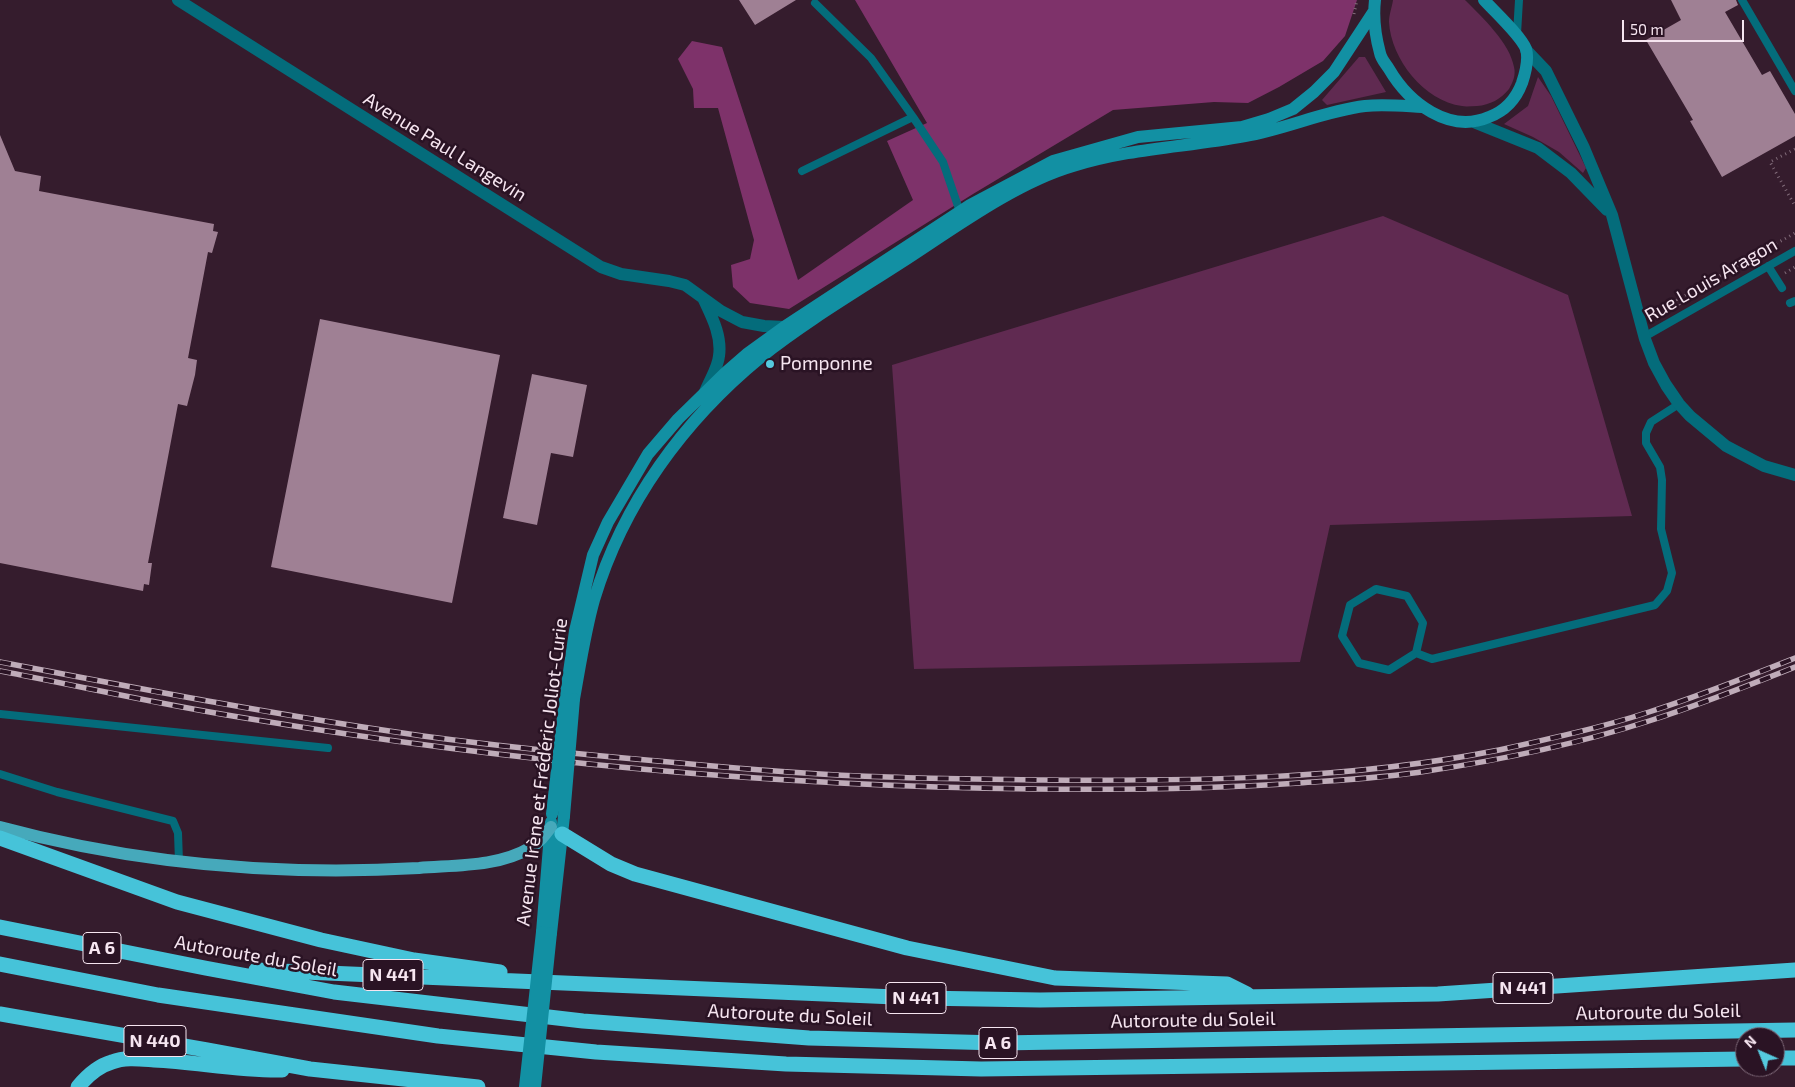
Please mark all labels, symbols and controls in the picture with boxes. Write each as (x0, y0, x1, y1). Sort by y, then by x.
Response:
scale bar (1625, 10, 1748, 42)
text: 50 m (1630, 20, 1664, 38)
street label: Avenue Paul Langevin (359, 88, 531, 206)
street label: Rue Louis Aragon (1641, 233, 1781, 327)
place label: Pomponne (780, 353, 873, 375)
marker: Pomponne (764, 358, 776, 370)
street label: Avenue Irène et Frédéric Joliot-Curie (512, 617, 572, 927)
street label: Autoroute du Soleil (173, 930, 339, 982)
road number: A 6 (83, 932, 121, 964)
road number: N 441 (363, 960, 423, 990)
road number: N 441 (1493, 972, 1553, 1004)
road number: N 441 (886, 982, 946, 1014)
street label: Autoroute du Soleil (707, 999, 873, 1031)
street label: Autoroute du Soleil (1575, 999, 1741, 1025)
street label: Autoroute du Soleil (1110, 1007, 1276, 1033)
road number: N 440 (124, 1026, 186, 1056)
north arrow (1735, 1027, 1785, 1077)
road number: A 6 (979, 1028, 1017, 1058)
text: N (1740, 1032, 1759, 1051)

